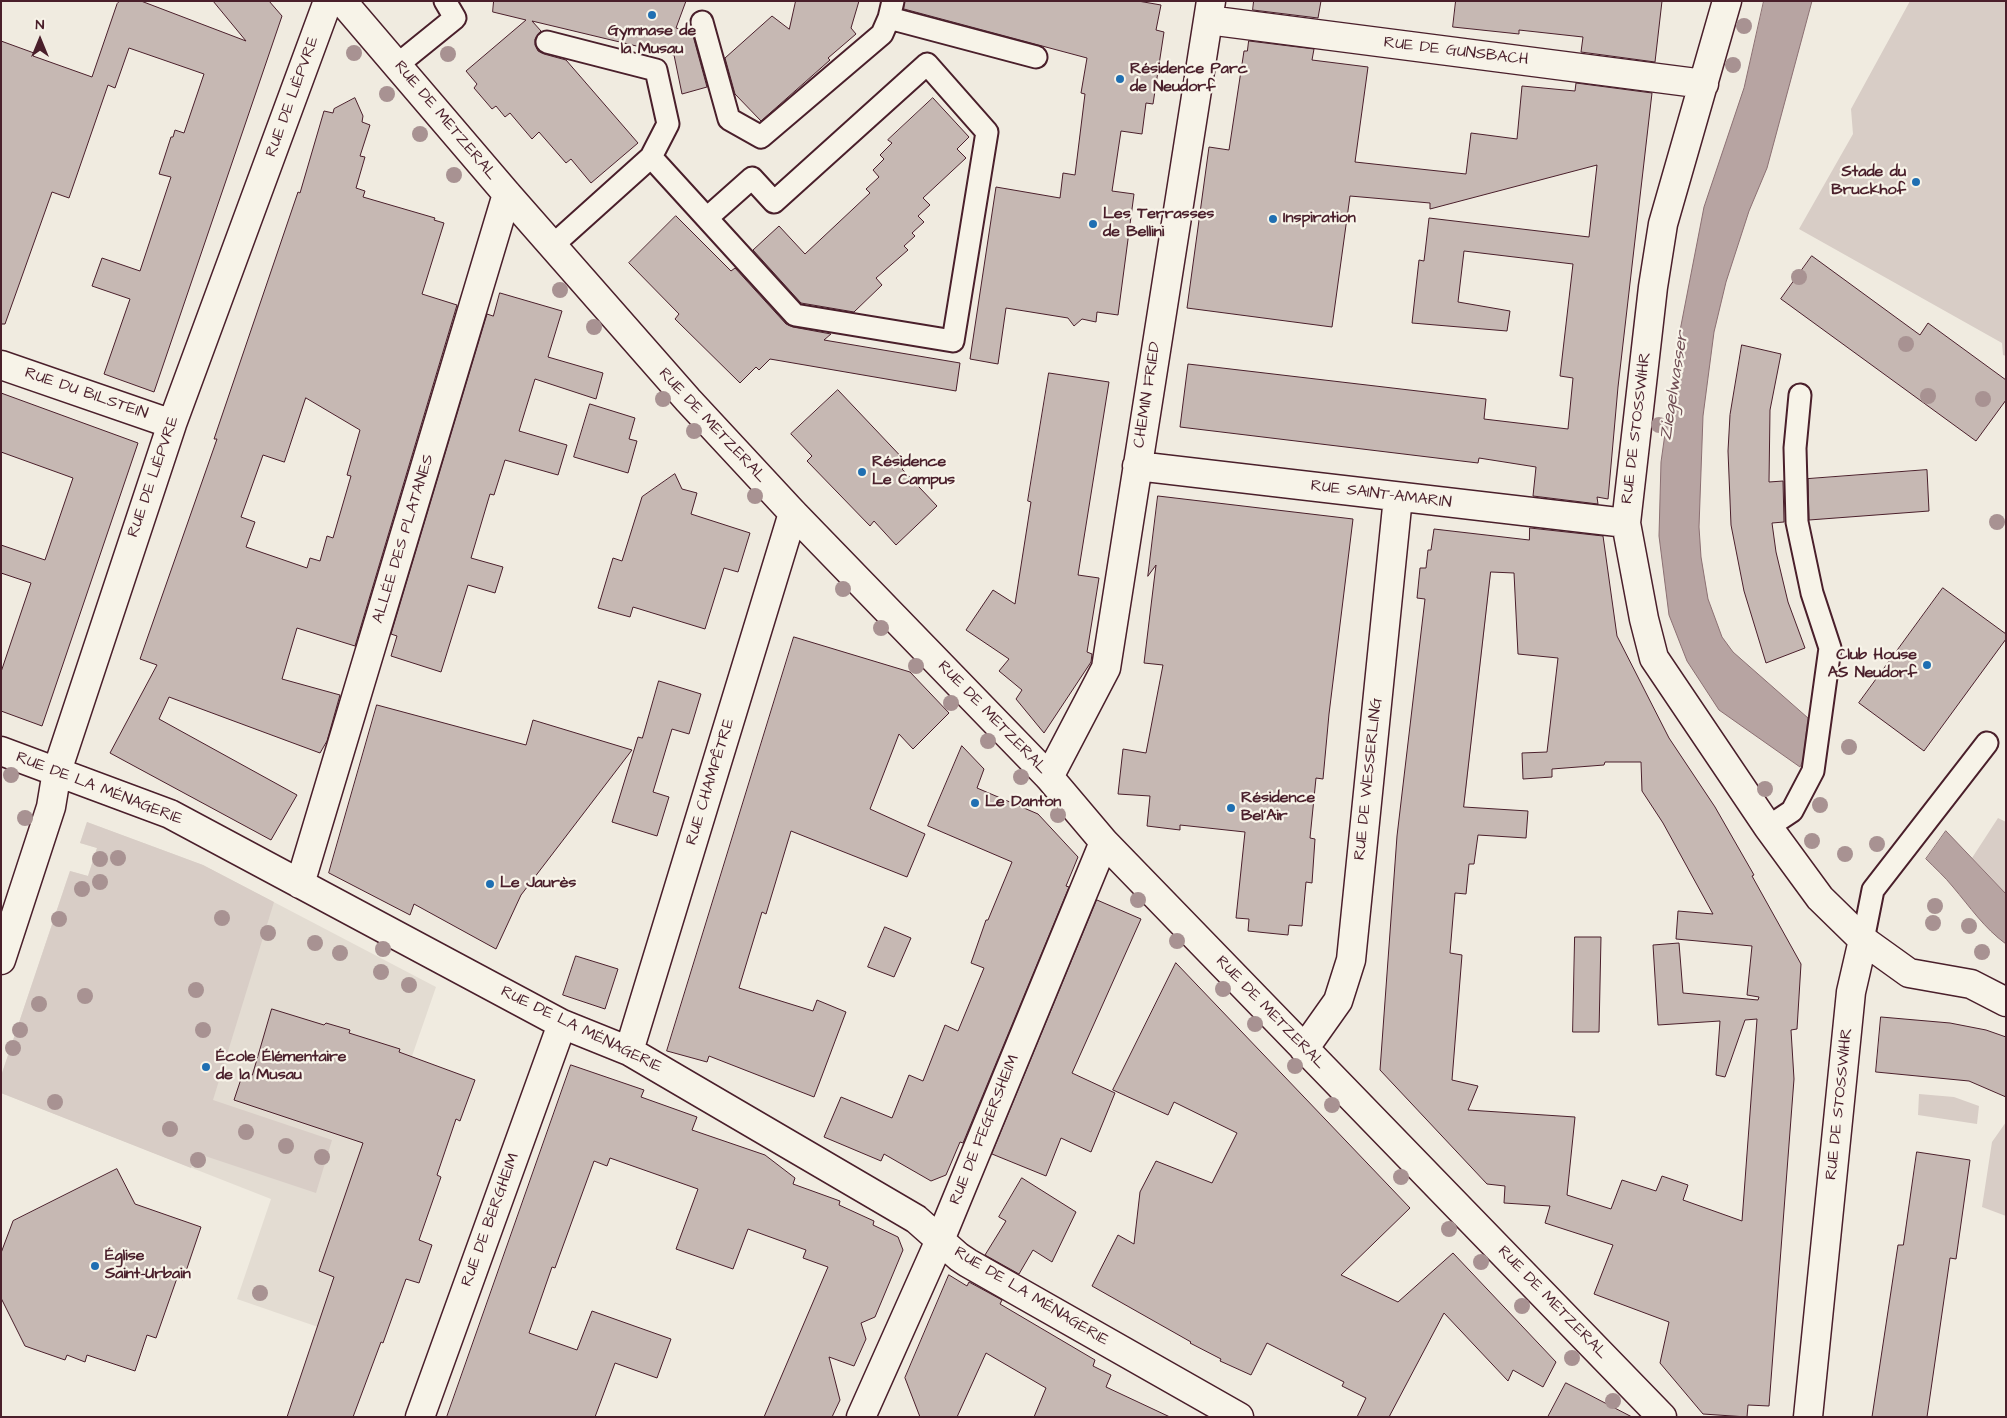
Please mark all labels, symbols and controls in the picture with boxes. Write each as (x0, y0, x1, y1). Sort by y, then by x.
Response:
marker: Gymnase de la Musau (646, 9, 658, 21)
north arrow (15, 15, 65, 65)
text: N (36, 15, 44, 35)
place label: Gymnase de la Musau (608, 22, 696, 60)
street label: RUE DE LIÈPVRE (262, 34, 324, 160)
street label: RUE DE GUNSBACH (1383, 34, 1529, 70)
street label: RUE DE METZERAL (389, 57, 501, 185)
place label: Résidence Parc de Neudorf (1130, 60, 1248, 98)
marker: Résidence Parc de Neudorf (1114, 73, 1126, 85)
place label: Stade du Bruckhof (1831, 163, 1906, 201)
marker: Stade du Bruckhof (1910, 176, 1922, 188)
place label: Les Terrasses de Bellini (1103, 205, 1214, 243)
place label: Inspiration (1283, 209, 1356, 229)
marker: Inspiration (1267, 213, 1279, 225)
marker: Les Terrasses de Bellini (1087, 218, 1099, 230)
water label: Ziegelwasser (1656, 330, 1694, 442)
street label: CHEMIN FRIED (1130, 340, 1166, 450)
street label: RUE DE STOSSWIHR (1618, 351, 1656, 505)
street label: RUE DU BILSTEIN (22, 364, 150, 424)
street label: RUE DE METZERAL (654, 365, 770, 487)
street label: RUE DE LIÈPVRE (124, 414, 184, 540)
street label: ALLÉE DES PLATANES (369, 452, 439, 626)
place label: Résidence Le Campus (872, 453, 955, 491)
marker: Résidence Le Campus (856, 466, 868, 478)
street label: RUE SAINT-AMARIN (1309, 477, 1453, 513)
place label: Club House AS Neudorf (1828, 646, 1917, 684)
street label: RUE DE METZERAL (933, 657, 1051, 779)
marker: Club House AS Neudorf (1921, 659, 1933, 671)
street label: RUE DE WESSERLING (1351, 697, 1387, 861)
street label: RUE CHAMPÊTRE (683, 716, 739, 848)
street label: RUE DE LA MÉNAGERIE (13, 748, 185, 830)
place label: Résidence Bel'Air (1241, 789, 1315, 827)
place label: Le Danton (985, 793, 1061, 813)
marker: Le Danton (969, 797, 981, 809)
marker: Résidence Bel'Air (1225, 802, 1237, 814)
place label: Le Jaurès (500, 874, 576, 894)
marker: Le Jaurès (484, 878, 496, 890)
street label: RUE DE METZERAL (1211, 952, 1329, 1074)
street label: RUE DE LA MÉNAGERIE (497, 983, 665, 1077)
street label: RUE DE STOSSWIHR (1822, 1027, 1858, 1181)
place label: École Élémentaire de la Musau (216, 1048, 346, 1086)
street label: RUE DE FEGERSHEIM (946, 1052, 1024, 1208)
marker: École Élémentaire de la Musau (200, 1061, 212, 1073)
street label: RUE DE BERGHEIM (458, 1151, 524, 1289)
street label: RUE DE METZERAL (1493, 1242, 1611, 1364)
street label: RUE DE LA MÉNAGERIE (950, 1243, 1112, 1351)
place label: Église Saint-Urbain (105, 1247, 191, 1285)
marker: Église Saint-Urbain (89, 1260, 101, 1272)

